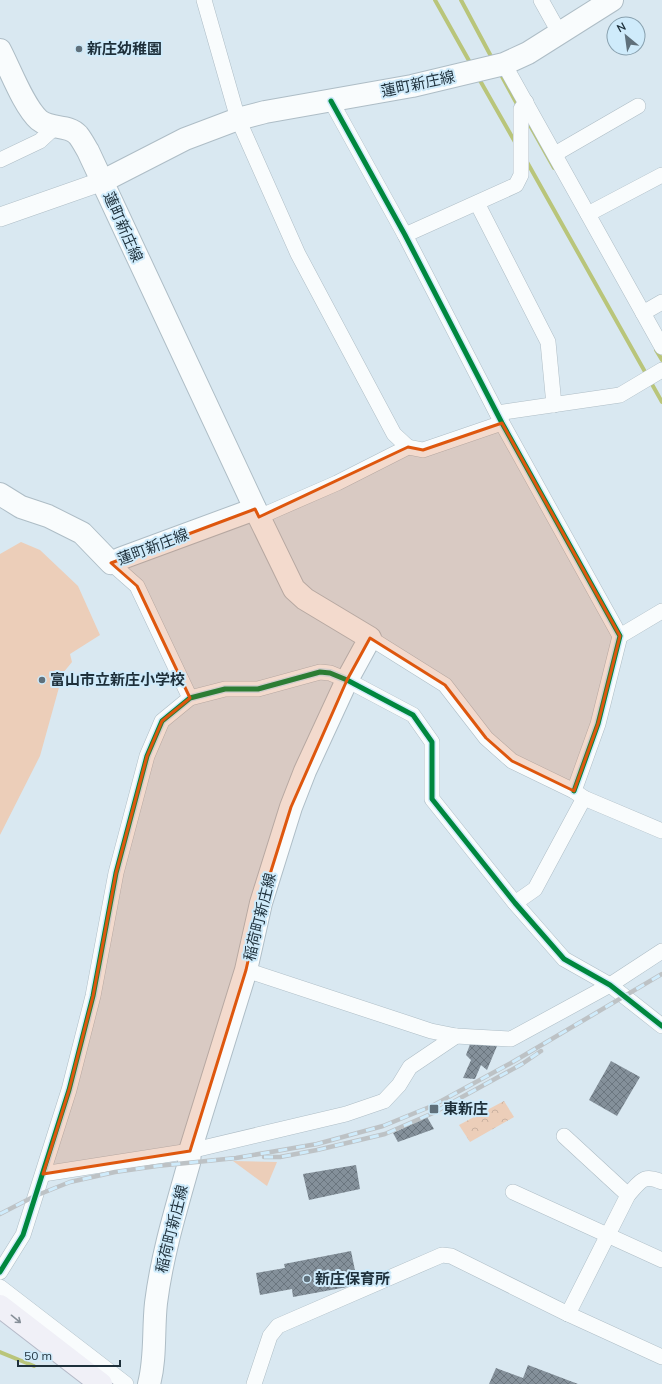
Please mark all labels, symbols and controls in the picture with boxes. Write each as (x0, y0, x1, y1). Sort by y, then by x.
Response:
north arrow (606, 16, 646, 56)
text: N (614, 19, 628, 35)
place label: 新庄幼稚園 (87, 39, 162, 58)
marker: 新庄幼稚園 (74, 44, 84, 54)
street label: 蓮町新庄線 (379, 66, 457, 101)
street label: 蓮町新庄線 (100, 189, 147, 265)
street label: 蓮町新庄線 (114, 524, 191, 569)
place label: 富山市立新庄小学校 (50, 670, 185, 689)
marker: 富山市立新庄小学校 (37, 675, 47, 685)
street label: 稲荷町新庄線 (239, 871, 280, 963)
place label: 東新庄 (443, 1099, 488, 1118)
marker: 東新庄 (428, 1103, 440, 1115)
street label: 稲荷町新庄線 (151, 1183, 192, 1275)
place label: 新庄保育所 (315, 1269, 390, 1288)
marker: 新庄保育所 (302, 1274, 312, 1284)
one-way arrow (11, 1315, 22, 1324)
scale bar (18, 1342, 120, 1368)
text: 50 m (24, 1348, 52, 1363)

